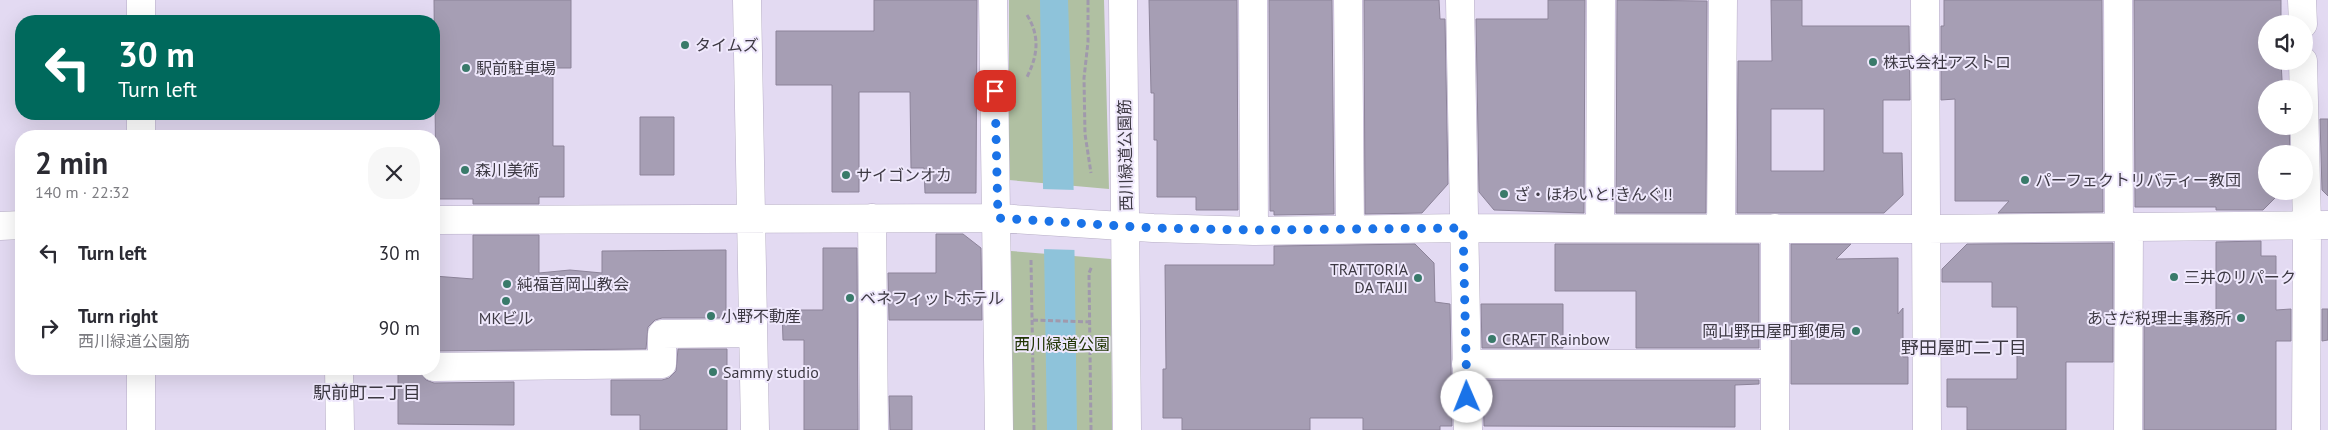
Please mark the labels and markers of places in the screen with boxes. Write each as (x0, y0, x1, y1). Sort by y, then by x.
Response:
place label: タイムズ (695, 35, 759, 55)
marker: タイムズ (679, 39, 691, 51)
place label: 株式会社アストロ (1883, 52, 2011, 72)
marker: 株式会社アストロ (1867, 56, 1879, 68)
place label: 駅前駐車場 (476, 58, 556, 78)
marker: 駅前駐車場 (460, 62, 472, 74)
pin (974, 70, 1016, 112)
place label: 森川美術 (475, 160, 539, 180)
marker: 森川美術 (459, 164, 471, 176)
place label: サイゴンオカ (856, 165, 952, 185)
marker: サイゴンオカ (840, 169, 852, 181)
place label: パーフェクトリバティー教団 (2035, 170, 2241, 190)
marker: パーフェクトリバティー教団 (2019, 174, 2031, 186)
place label: ざ・ほわいと!きんぐ!! (1514, 184, 1673, 204)
marker: ざ・ほわいと!きんぐ!! (1498, 188, 1510, 200)
place label: TRATTORIA DA TAIJI (1330, 259, 1409, 297)
place label: 三井のリパーク (2184, 267, 2296, 287)
marker: 三井のリパーク (2168, 271, 2180, 283)
marker: TRATTORIA DA TAIJI (1412, 272, 1424, 284)
place label: 純福音岡山教会 (517, 274, 629, 294)
marker: 純福音岡山教会 (501, 278, 513, 290)
place label: ベネフィットホテル (860, 288, 1004, 308)
marker: ベネフィットホテル (844, 292, 856, 304)
marker: MKビル (500, 295, 512, 307)
place label: 小野不動産 (721, 306, 801, 326)
place label: MKビル (479, 308, 533, 328)
place label: あさだ税理士事務所 (2087, 308, 2231, 328)
marker: 小野不動産 (705, 310, 717, 322)
marker: あさだ税理士事務所 (2235, 312, 2247, 324)
place label: 岡山野田屋町郵便局 (1702, 321, 1846, 341)
marker: 岡山野田屋町郵便局 (1850, 325, 1862, 337)
place label: CRAFT Rainbow (1502, 329, 1610, 349)
marker: CRAFT Rainbow (1486, 333, 1498, 345)
place label: Sammy studio (723, 362, 819, 382)
marker: Sammy studio (707, 366, 719, 378)

